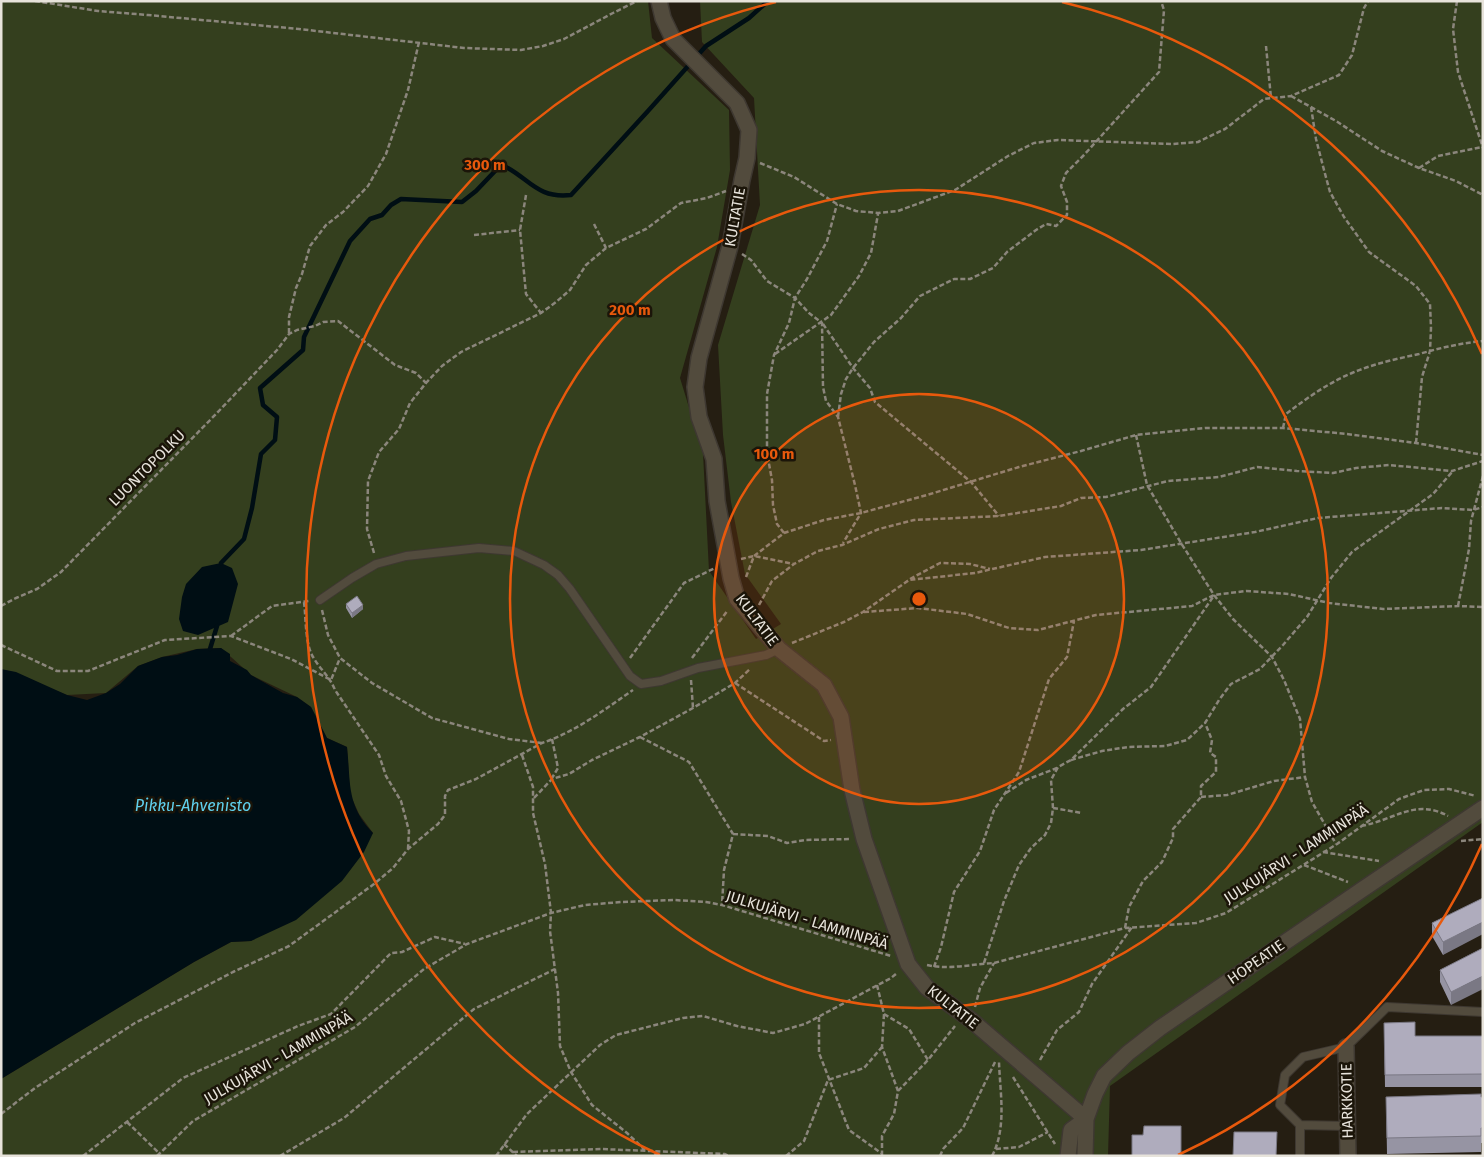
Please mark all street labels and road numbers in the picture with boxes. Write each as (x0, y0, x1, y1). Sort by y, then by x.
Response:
street label: KULTATIE (721, 186, 749, 248)
street label: LUONTOPOLKU (105, 426, 189, 510)
street label: KULTATIE (732, 591, 782, 649)
street label: JULKUJÄRVI - LAMMINPÄÄ (1220, 800, 1372, 907)
street label: JULKUJÄRVI - LAMMINPÄÄ (724, 887, 891, 953)
street label: HOPEATIE (1224, 936, 1288, 988)
street label: KULTATIE (924, 981, 982, 1033)
street label: JULKUJÄRVI - LAMMINPÄÄ (201, 1008, 356, 1108)
street label: HARKKOTIE (1337, 1063, 1357, 1139)

